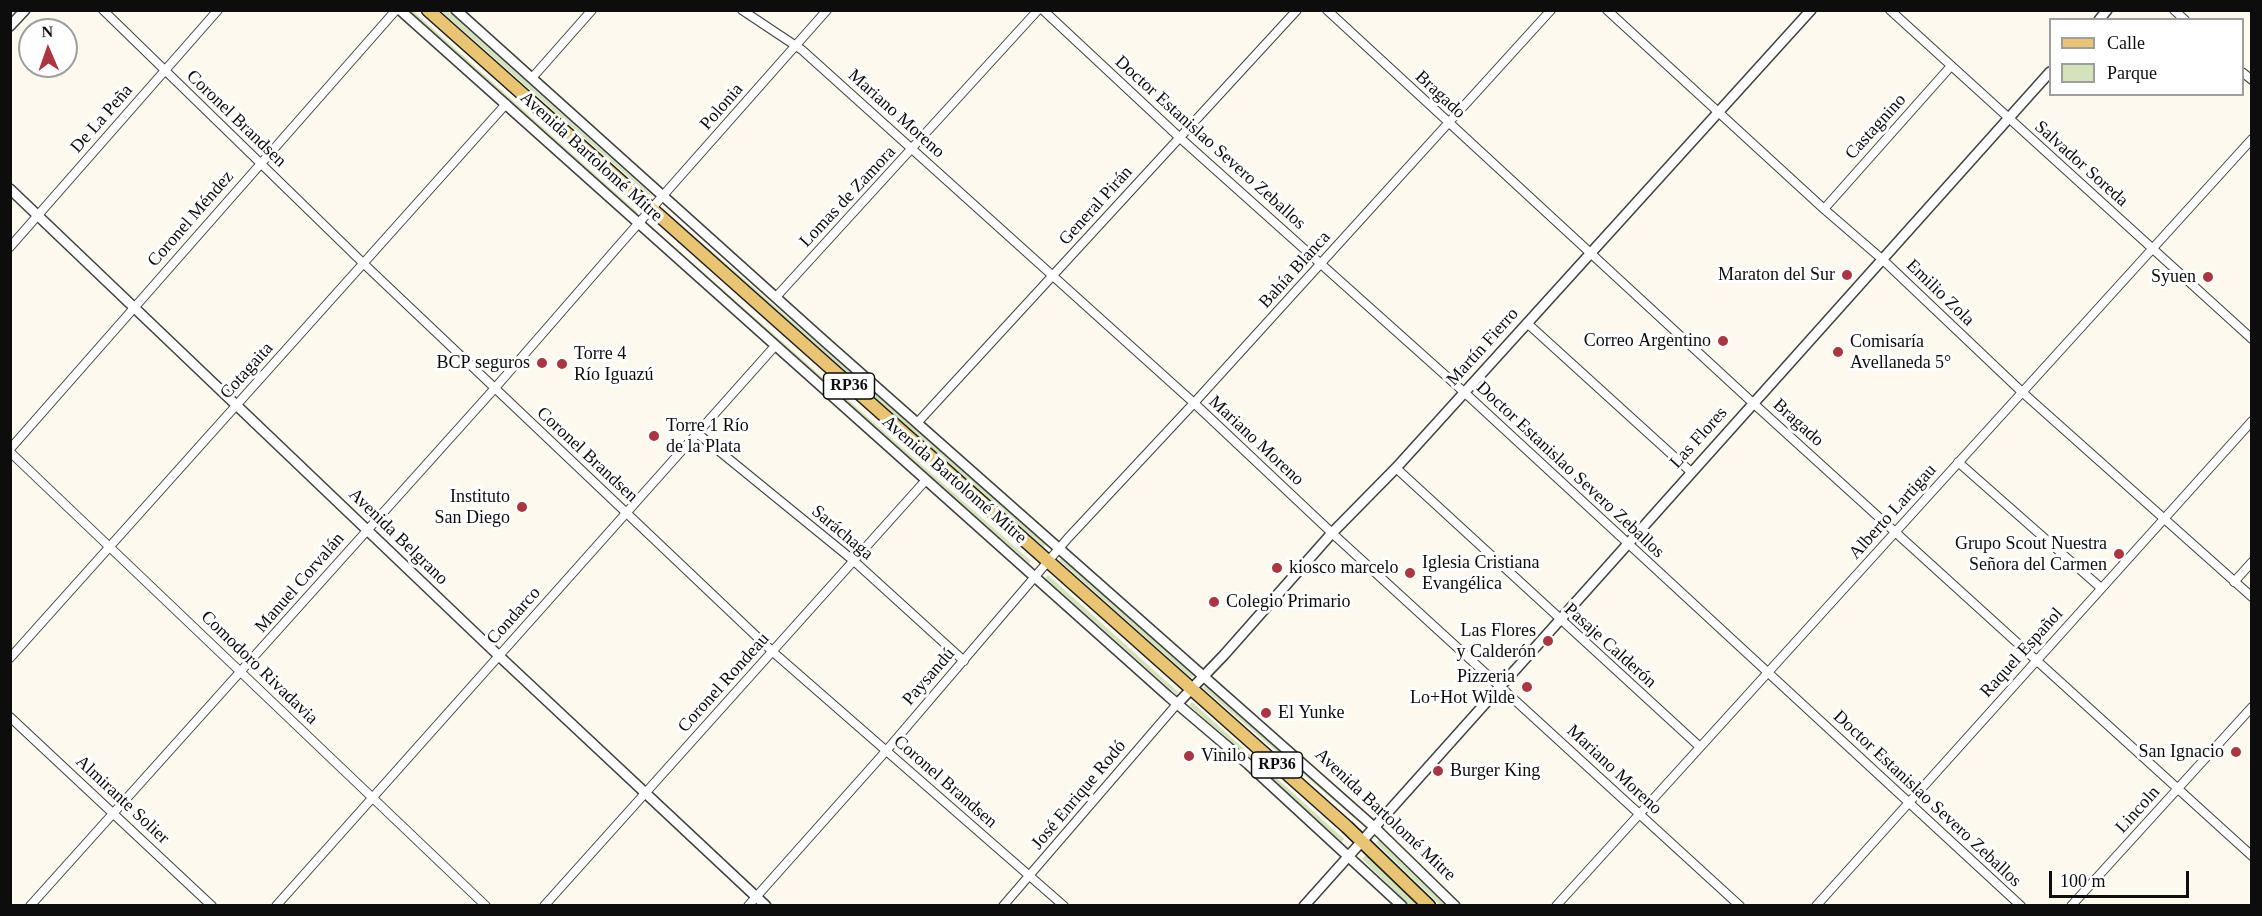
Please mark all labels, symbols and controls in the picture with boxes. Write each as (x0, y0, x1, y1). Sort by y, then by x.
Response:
north arrow (18, 18, 78, 78)
legend (2049, 18, 2244, 96)
text: N (41, 23, 53, 40)
text: Calle (2107, 33, 2145, 53)
street label: Doctor Estanislao Severo Zeballos (1110, 52, 1310, 234)
text: Parque (2107, 63, 2157, 83)
street label: Mariano Moreno (843, 65, 949, 163)
street label: Coronel Brandsen (182, 66, 290, 172)
street label: Bragado (1410, 66, 1470, 124)
street label: Polonia (696, 79, 748, 135)
street label: De La Peña (66, 80, 138, 158)
street label: Avenida Bartolomé Mitre (515, 87, 667, 227)
street label: Castagnino (1841, 90, 1911, 164)
street label: Salvador Soreda (2030, 116, 2132, 212)
street label: Lomas de Zamora (795, 142, 901, 252)
street label: General Pirán (1055, 162, 1137, 250)
street label: Coronel Méndez (143, 166, 239, 272)
street label: Bahía Blanca (1255, 227, 1335, 313)
street label: Emilio Zola (1901, 255, 1979, 331)
place label: Maraton del Sur (1718, 264, 1835, 286)
place label: Syuen (2151, 266, 2196, 288)
marker: Maraton del Sur (1840, 268, 1854, 282)
marker: Syuen (2201, 270, 2215, 284)
street label: Martín Fierro (1442, 304, 1524, 390)
place label: Correo Argentino (1584, 330, 1711, 352)
place label: Comisaría Avellaneda 5° (1850, 331, 1951, 374)
marker: Correo Argentino (1716, 334, 1730, 348)
street label: Cotagaita (216, 338, 278, 404)
place label: Torre 4 Río Iguazú (574, 343, 653, 386)
marker: Comisaría Avellaneda 5° (1831, 345, 1845, 359)
place label: BCP seguros (436, 352, 530, 374)
marker: BCP seguros (535, 356, 549, 370)
marker: Torre 4 Río Iguazú (555, 357, 569, 371)
road number: RP36 (824, 373, 874, 399)
street label: Doctor Estanislao Severo Zeballos (1471, 377, 1669, 563)
street label: Mariano Moreno (1204, 391, 1308, 491)
street label: Bragado (1768, 395, 1828, 451)
street label: Coronel Brandsen (532, 403, 642, 507)
street label: Las Flores (1666, 403, 1732, 473)
street label: Avenida Bartolomé Mitre (877, 411, 1031, 549)
place label: Torre 1 Río de la Plata (666, 415, 749, 458)
marker: Torre 1 Río de la Plata (647, 429, 661, 443)
street label: Alberto Lartigau (1845, 460, 1941, 564)
street label: Avenida Belgrano (344, 484, 452, 590)
place label: Instituto San Diego (435, 486, 510, 528)
marker: Instituto San Diego (515, 500, 529, 514)
street label: Saráchaga (807, 501, 877, 565)
street label: Manuel Corvalán (251, 529, 349, 637)
place label: Grupo Scout Nuestra Señora del Carmen (1955, 533, 2107, 576)
marker: Grupo Scout Nuestra Señora del Carmen (2112, 547, 2126, 561)
place label: Iglesia Cristiana Evangélica (1422, 552, 1539, 594)
place label: kiosco marcelo (1289, 557, 1398, 579)
marker: kiosco marcelo (1270, 561, 1284, 575)
marker: Iglesia Cristiana Evangélica (1403, 566, 1417, 580)
street label: Condarco (483, 583, 545, 649)
place label: Colegio Primario (1226, 591, 1350, 613)
marker: Colegio Primario (1207, 595, 1221, 609)
street label: Pasaje Calderón (1559, 599, 1661, 693)
street label: Raquel Español (1976, 604, 2068, 702)
street label: Comodoro Rivadavia (196, 607, 322, 729)
place label: Las Flores y Calderón (1457, 620, 1536, 662)
street label: Coronel Rondeau (674, 629, 774, 737)
marker: Las Flores y Calderón (1541, 634, 1555, 648)
street label: Paysandú (898, 644, 960, 710)
place label: Pizzeria Lo+Hot Wilde (1410, 666, 1515, 708)
marker: Pizzeria Lo+Hot Wilde (1520, 680, 1534, 694)
place label: El Yunke (1278, 702, 1344, 724)
marker: El Yunke (1259, 706, 1273, 720)
street label: Doctor Estanislao Severo Zeballos (1828, 706, 2026, 892)
street label: Mariano Moreno (1562, 720, 1666, 820)
street label: Coronel Brandsen (889, 731, 1001, 833)
street label: José Enrique Rodó (1027, 736, 1131, 854)
place label: San Ignacio (2139, 741, 2224, 763)
street label: Avenida Bartolomé Mitre (1310, 744, 1460, 886)
place label: Vinilo (1201, 745, 1246, 767)
marker: San Ignacio (2229, 745, 2243, 759)
marker: Vinilo (1182, 749, 1196, 763)
street label: Almirante Solier (71, 751, 173, 849)
road number: RP36 (1252, 752, 1302, 778)
place label: Burger King (1450, 760, 1540, 782)
marker: Burger King (1431, 764, 1445, 778)
street label: Lincoln (2111, 782, 2165, 838)
scale bar (2052, 859, 2192, 897)
text: 100 m (2060, 871, 2106, 891)

